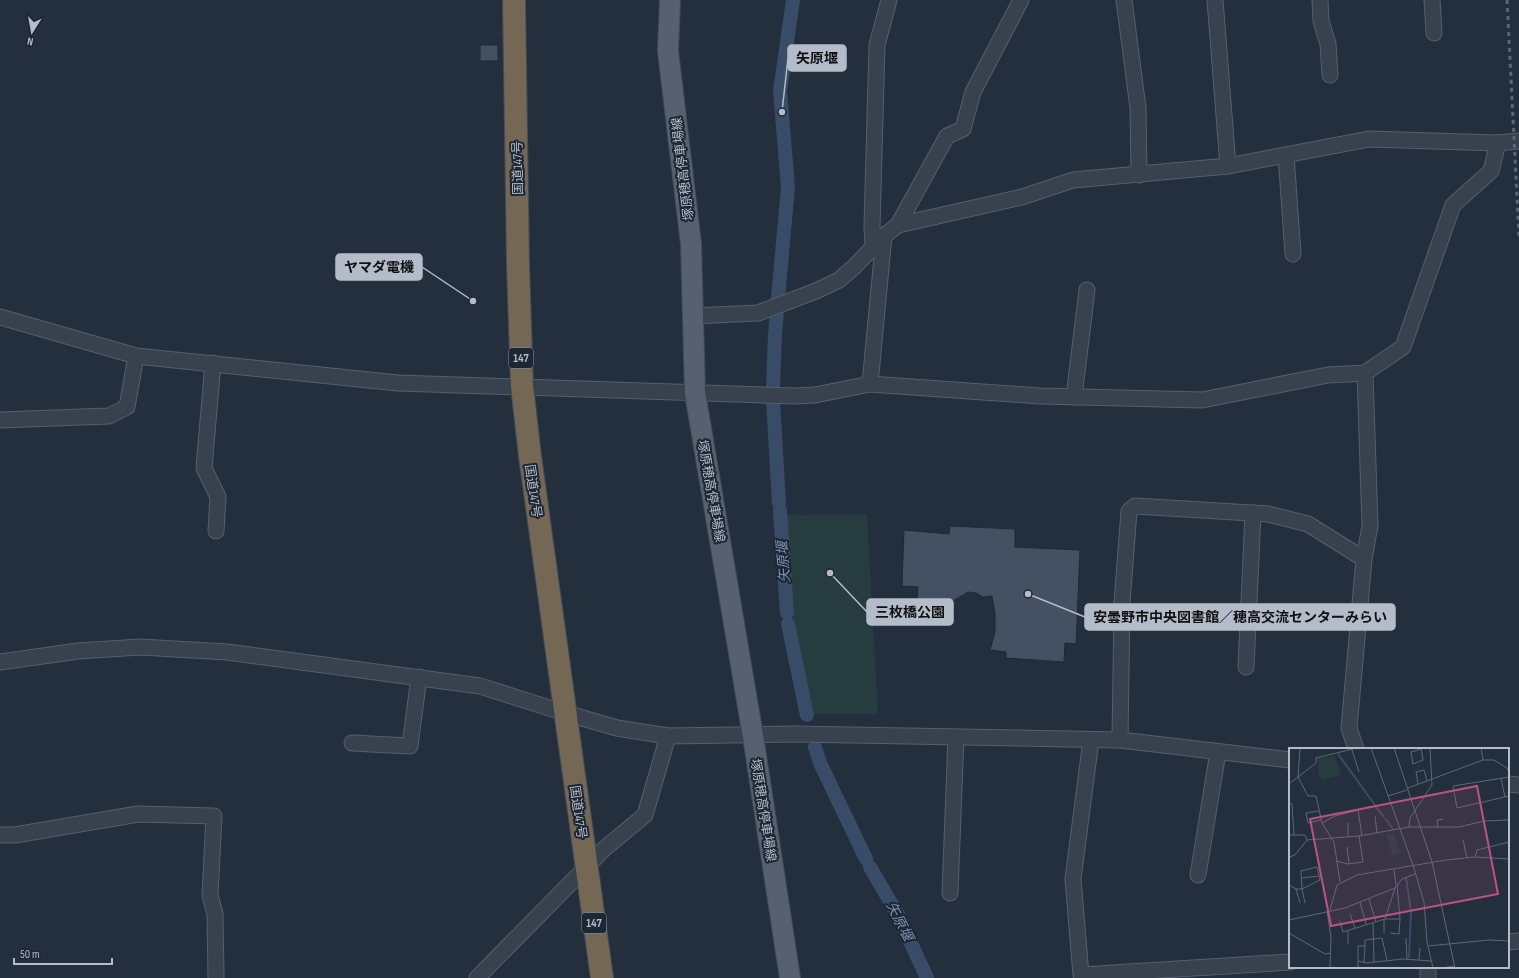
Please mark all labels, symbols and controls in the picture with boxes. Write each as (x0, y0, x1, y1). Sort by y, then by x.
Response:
north arrow (12, 12, 52, 52)
text: N (26, 34, 34, 48)
callout: 矢原堰 (788, 45, 846, 71)
text: 矢原堰 (796, 50, 838, 67)
street label: 塚原穂高停車場線 (669, 116, 697, 221)
street label: 国道147号 (510, 141, 526, 195)
callout: ヤマダ電機 (336, 254, 422, 280)
text: ヤマダ電機 (344, 259, 414, 276)
road number: 147 (509, 348, 533, 368)
street label: 塚原穂高停車場線 (694, 439, 728, 544)
street label: 国道147号 (521, 463, 545, 519)
water label: 矢原堰 (773, 537, 793, 584)
callout: 三枚橋公園 (867, 599, 953, 625)
text: 三枚橋公園 (875, 604, 945, 621)
callout: 安曇野市中央図書館／穂高交流センターみらい (1085, 604, 1395, 630)
text: 安曇野市中央図書館／穂高交流センターみらい (1093, 609, 1387, 626)
inset map (1289, 748, 1509, 968)
street label: 塚原穂高停車場線 (747, 758, 779, 863)
street label: 国道147号 (566, 784, 590, 840)
water label: 矢原堰 (882, 899, 918, 946)
road number: 147 (582, 913, 606, 933)
scale bar (14, 940, 112, 966)
text: 50 m (20, 947, 40, 962)

